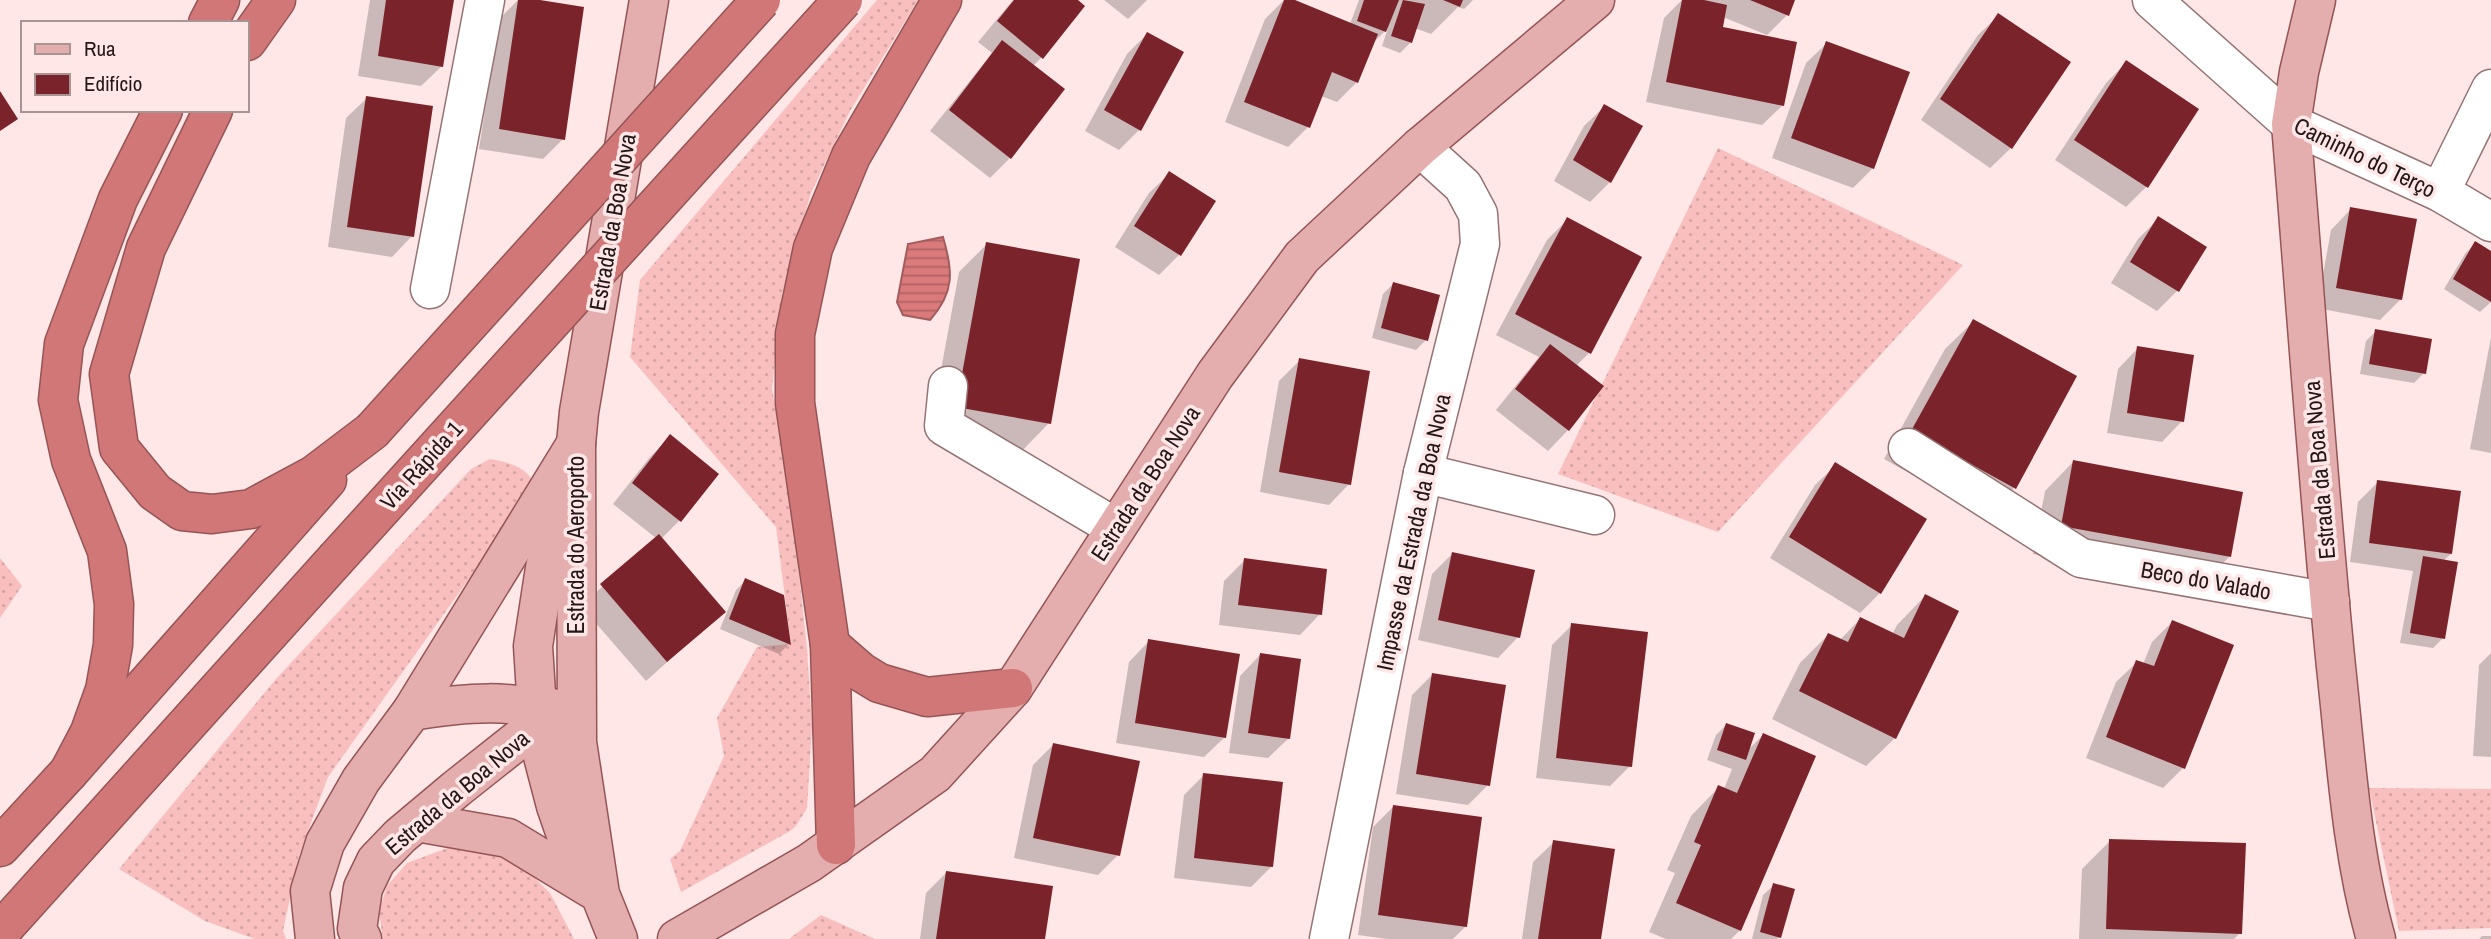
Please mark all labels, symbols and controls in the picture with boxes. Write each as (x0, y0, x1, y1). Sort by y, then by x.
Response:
legend (21, 21, 248, 112)
text: Rua (84, 34, 116, 63)
text: Edifício (84, 69, 142, 98)
street label: Caminho do Terço (2289, 109, 2441, 205)
street label: Estrada da Boa Nova (581, 131, 643, 313)
street label: Estrada da Boa Nova (2296, 379, 2342, 561)
street label: Impasse da Estrada da Boa Nova (1369, 390, 1458, 673)
street label: Estrada da Boa Nova (1083, 399, 1207, 567)
street label: Via Rápida 1 (373, 413, 470, 516)
street label: Estrada do Aeroporto (560, 456, 591, 634)
street label: Beco do Valado (2138, 553, 2274, 607)
street label: Estrada da Boa Nova (378, 722, 536, 861)

